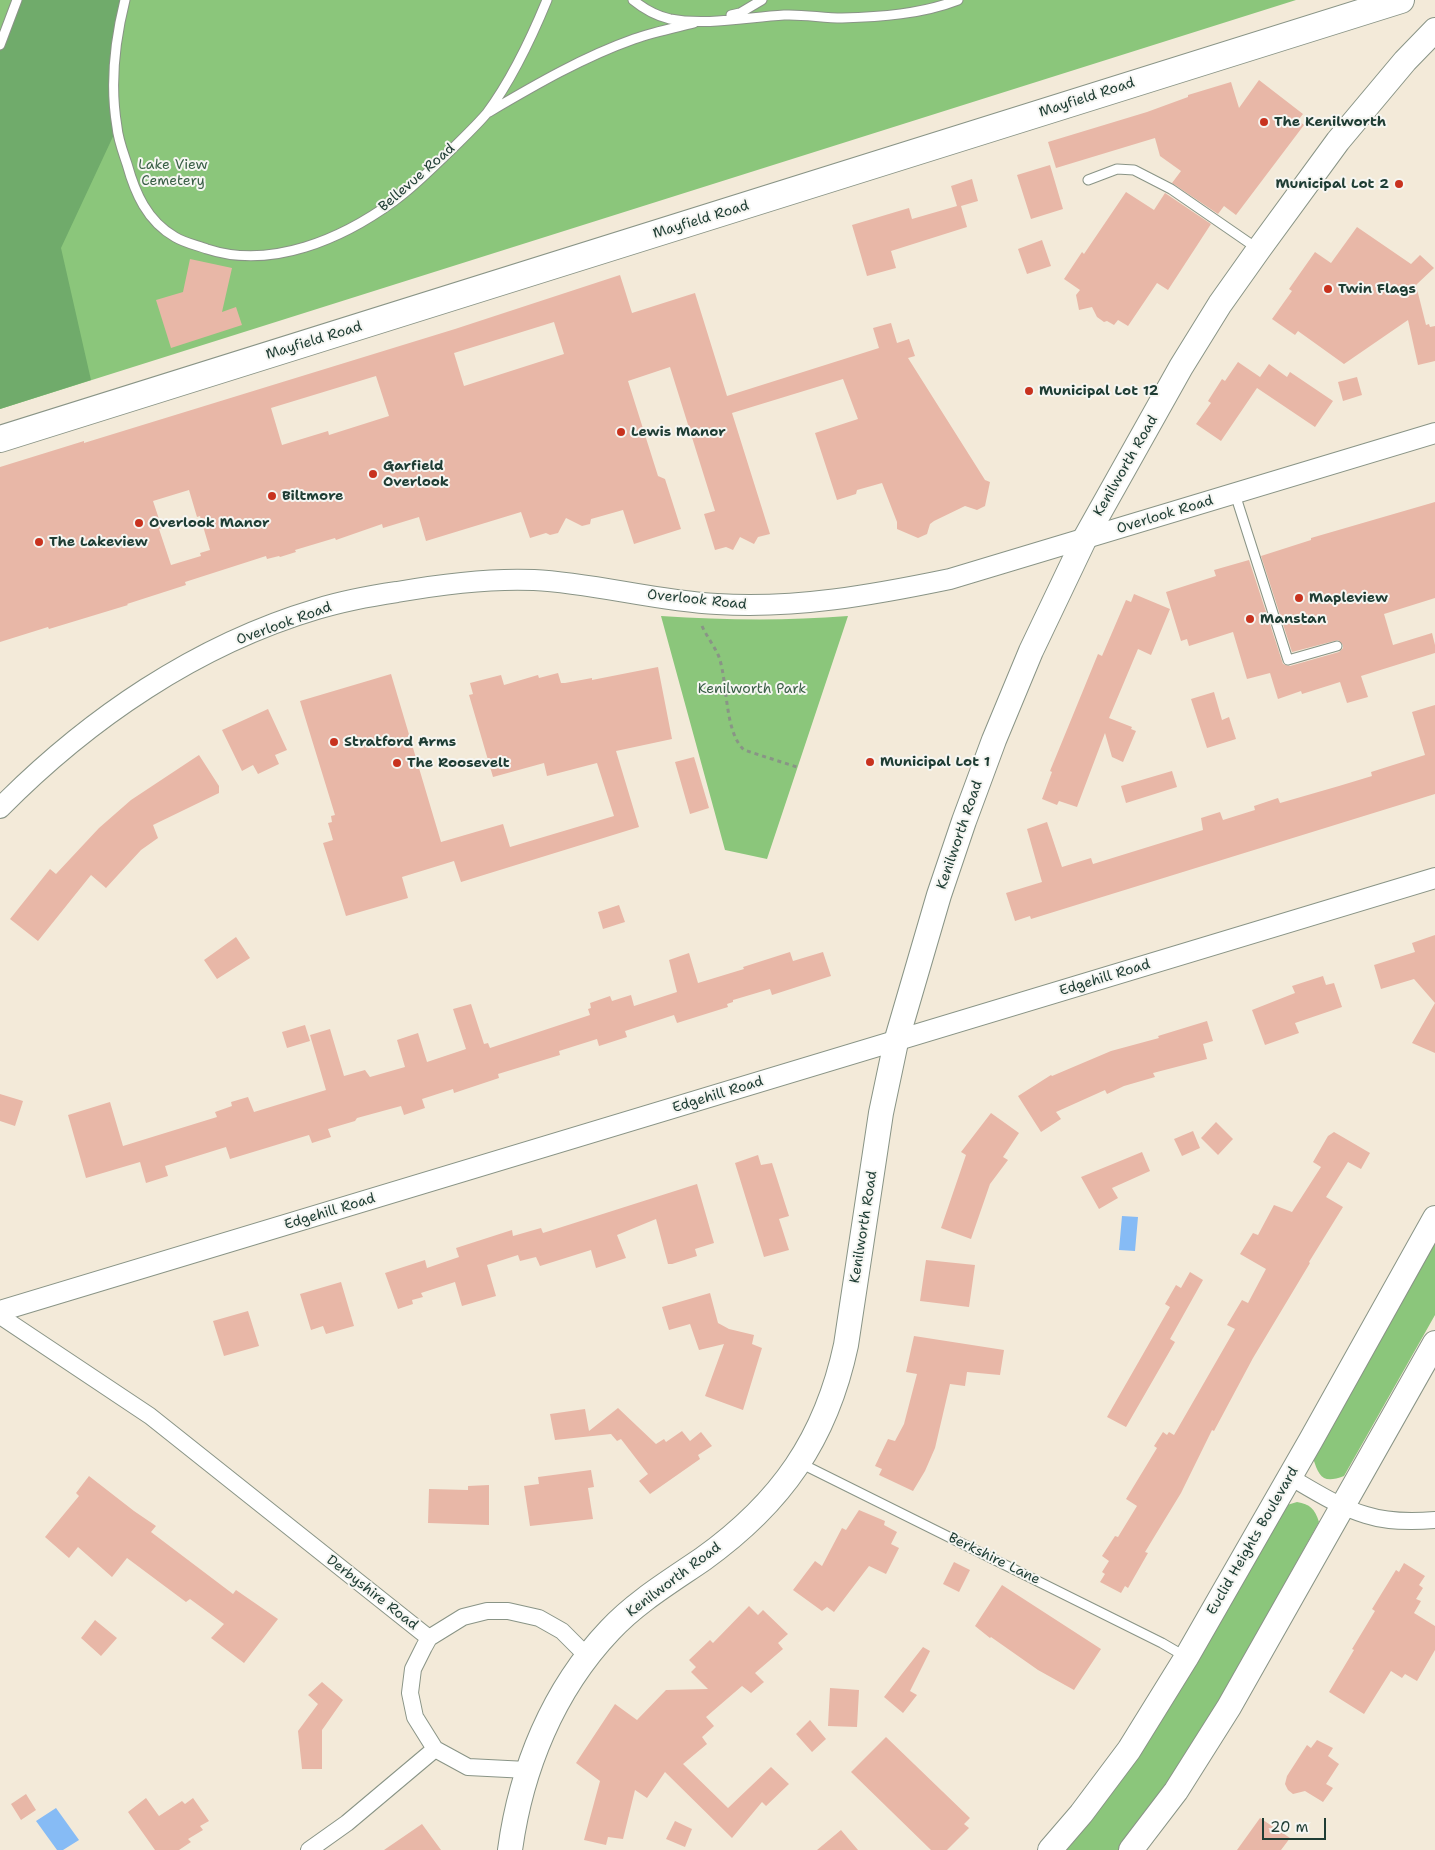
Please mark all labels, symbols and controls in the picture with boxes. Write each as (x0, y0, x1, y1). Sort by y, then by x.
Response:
street label: Mayfield Road (1037, 75, 1137, 121)
place label: The Kenilworth (1274, 114, 1386, 130)
marker: The Kenilworth (1258, 116, 1270, 128)
street label: Bellevue Road (376, 140, 458, 216)
park label: Lake View Cemetery (138, 157, 208, 190)
place label: Municipal Lot 2 (1275, 176, 1389, 192)
marker: Municipal Lot 2 (1393, 178, 1405, 190)
street label: Mayfield Road (651, 197, 751, 243)
place label: Twin Flags (1338, 281, 1416, 297)
marker: Twin Flags (1322, 283, 1334, 295)
street label: Mayfield Road (264, 318, 364, 364)
place label: Municipal Lot 12 (1039, 383, 1158, 399)
marker: Municipal Lot 12 (1023, 385, 1035, 397)
street label: Kenilworth Road (1090, 413, 1162, 519)
place label: Lewis Manor (631, 424, 726, 440)
marker: Lewis Manor (615, 426, 627, 438)
place label: Garfield Overlook (383, 458, 449, 491)
marker: Garfield Overlook (367, 468, 379, 480)
place label: Biltmore (282, 488, 343, 504)
marker: Biltmore (266, 490, 278, 502)
street label: Overlook Road (1115, 492, 1215, 538)
place label: Overlook Manor (149, 515, 270, 531)
marker: Overlook Manor (133, 517, 145, 529)
place label: The Lakeview (49, 534, 148, 550)
marker: The Lakeview (33, 536, 45, 548)
street label: Overlook Road (646, 586, 748, 614)
place label: Mapleview (1309, 590, 1388, 606)
marker: Mapleview (1293, 592, 1305, 604)
street label: Overlook Road (234, 599, 334, 649)
place label: Manstan (1260, 611, 1326, 627)
marker: Manstan (1244, 613, 1256, 625)
park label: Kenilworth Park (698, 681, 806, 697)
place label: Stratford Arms (344, 734, 456, 750)
marker: Stratford Arms (328, 736, 340, 748)
place label: Municipal Lot 1 (880, 754, 990, 770)
place label: The Roosevelt (407, 755, 510, 771)
marker: Municipal Lot 1 (864, 756, 876, 768)
marker: The Roosevelt (391, 757, 403, 769)
street label: Kenilworth Road (934, 779, 986, 891)
street label: Edgehill Road (1058, 956, 1152, 1000)
street label: Edgehill Road (671, 1073, 765, 1117)
street label: Kenilworth Road (847, 1170, 881, 1284)
street label: Edgehill Road (283, 1190, 377, 1234)
street label: Euclid Heights Boulevard (1204, 1464, 1302, 1618)
street label: Berkshire Lane (945, 1530, 1043, 1588)
street label: Kenilworth Road (624, 1539, 724, 1621)
street label: Derbyshire Road (323, 1552, 421, 1634)
scale bar (1265, 1808, 1329, 1840)
text: 20 m (1270, 1817, 1309, 1837)

